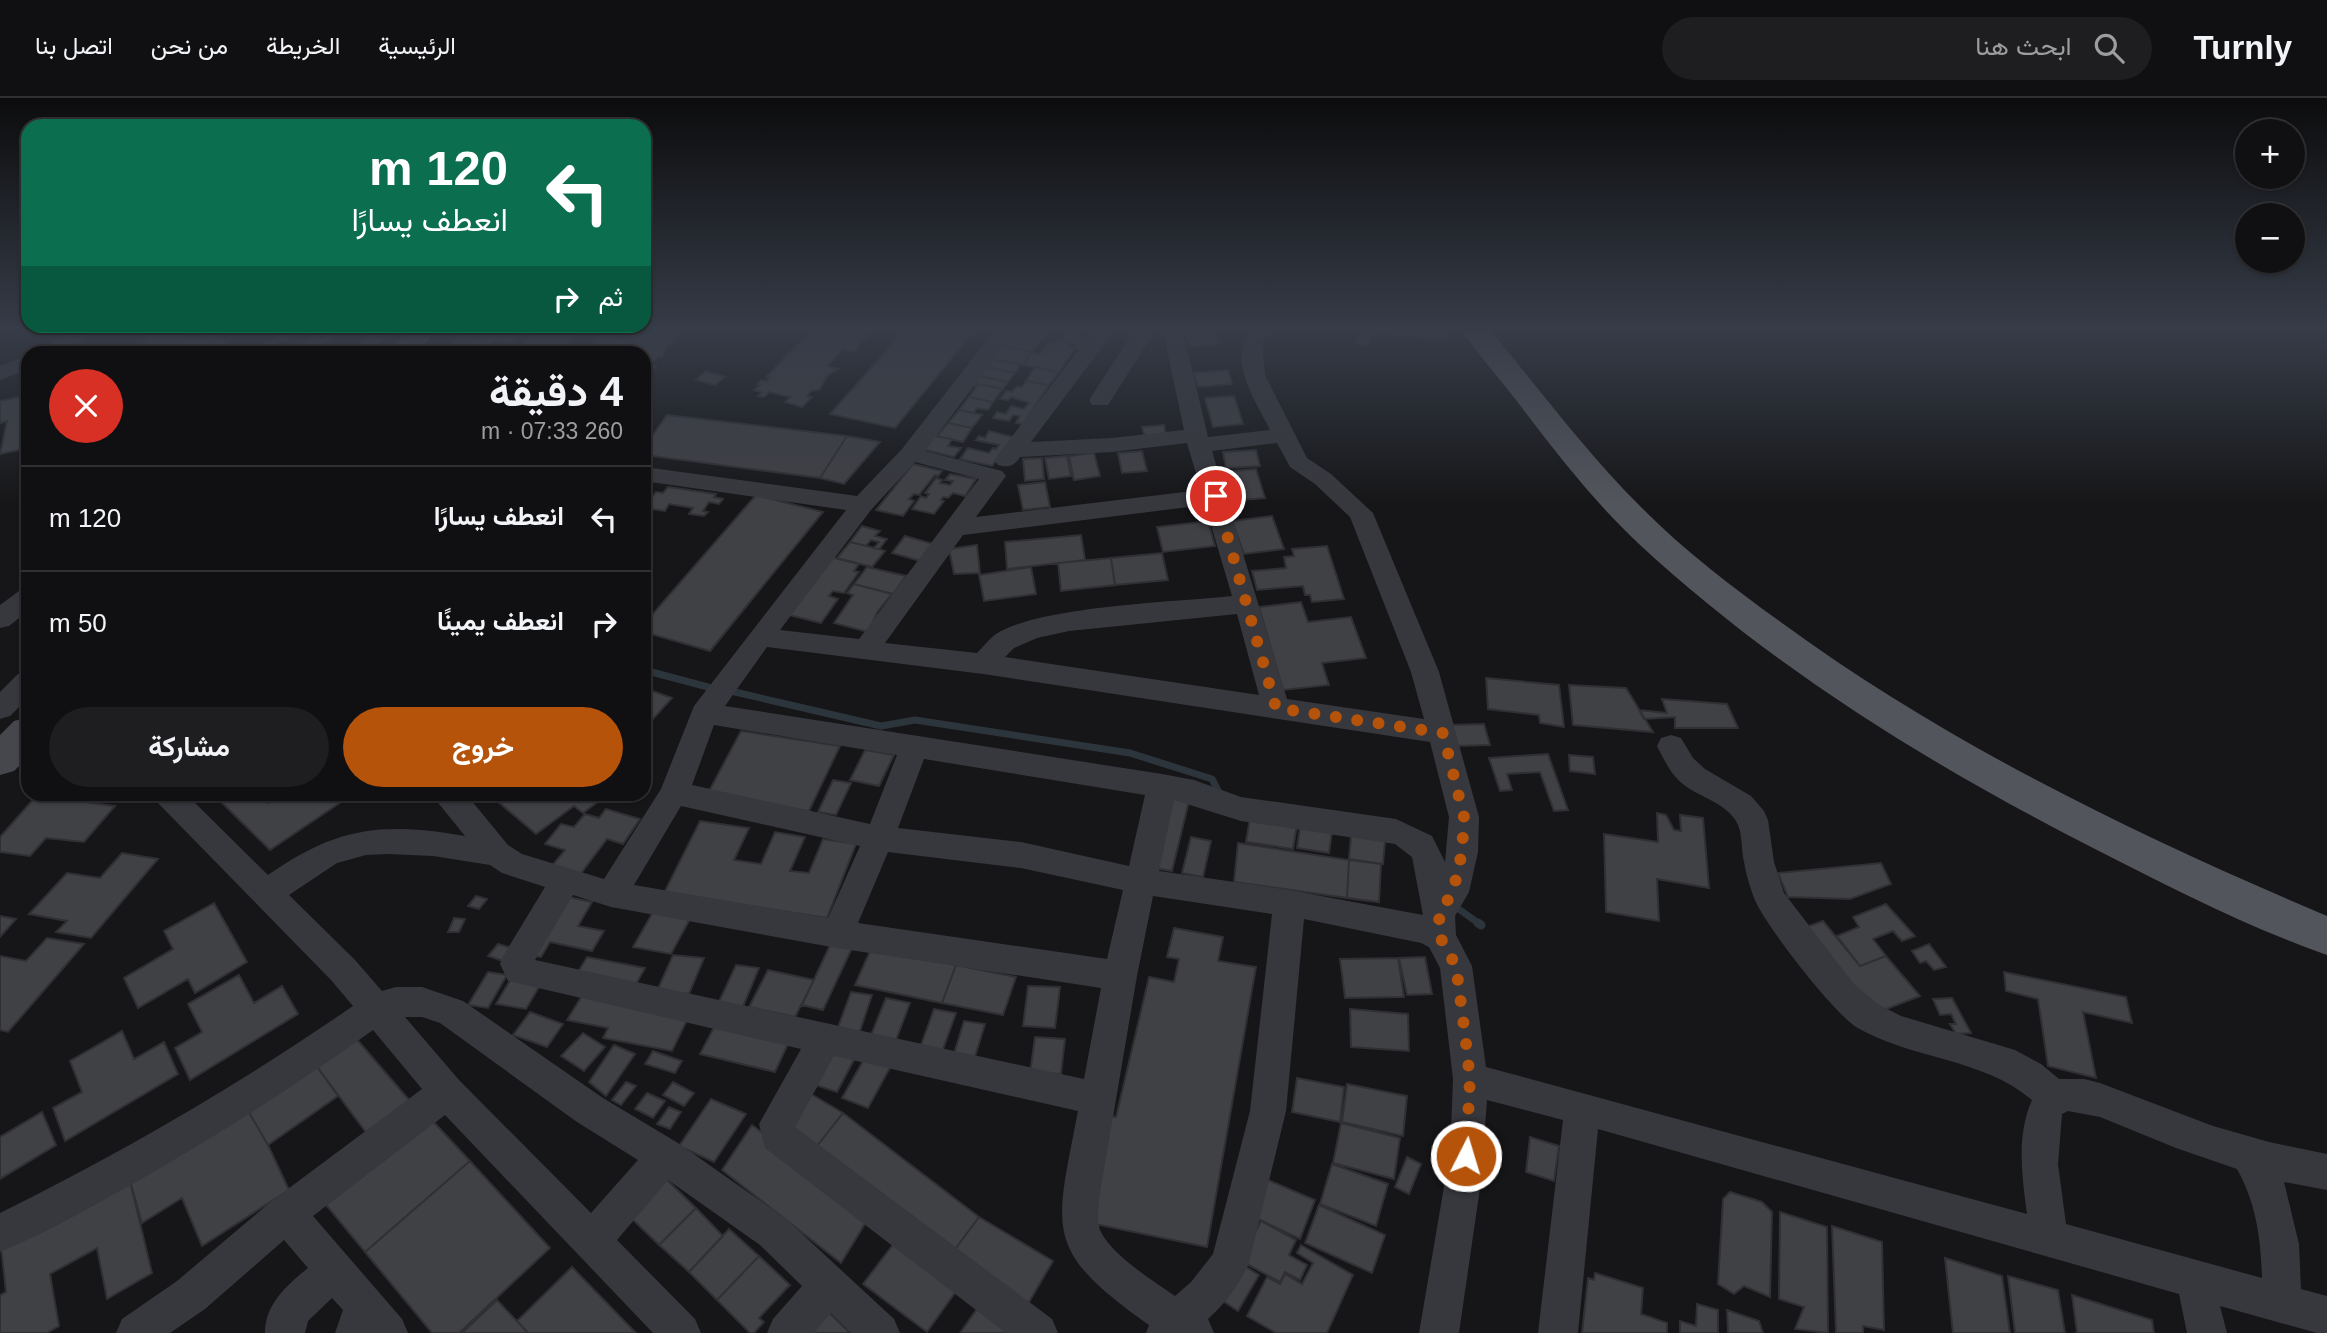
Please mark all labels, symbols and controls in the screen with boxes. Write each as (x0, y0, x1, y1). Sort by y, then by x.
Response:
search box (1662, 17, 2152, 80)
icon: search (2090, 29, 2128, 67)
text: Turnly (2194, 29, 2292, 66)
text: ابحث هنا (1975, 31, 2072, 61)
text: اتصل بنا (35, 32, 113, 59)
text: من نحن (151, 32, 228, 59)
text: الخريطة (266, 32, 340, 59)
text: الرئيسية (378, 32, 456, 59)
map controls (2235, 119, 2305, 273)
button: + (2235, 119, 2305, 189)
text: 120 m (369, 141, 508, 195)
icon: left (532, 147, 623, 238)
text: انعطف يسارًا (351, 202, 508, 238)
button: − (2235, 203, 2305, 273)
icon: right (547, 280, 585, 318)
text: ثم (599, 282, 623, 312)
text: 4 دقيقة (489, 368, 623, 415)
button: close (49, 369, 123, 443)
text: 260 m · 07:33 (481, 418, 623, 444)
pin (1186, 466, 1246, 526)
icon: arrive (1197, 477, 1235, 515)
icon: left (585, 500, 623, 538)
text: انعطف يسارًا (434, 501, 564, 531)
text: 120 m (49, 503, 121, 533)
icon: right (585, 605, 623, 643)
text: انعطف يمينًا (437, 606, 564, 636)
text: 50 m (49, 608, 107, 638)
button: مشاركة (49, 707, 329, 787)
button: خروج (343, 707, 623, 787)
position arrow (1429, 1119, 1503, 1193)

